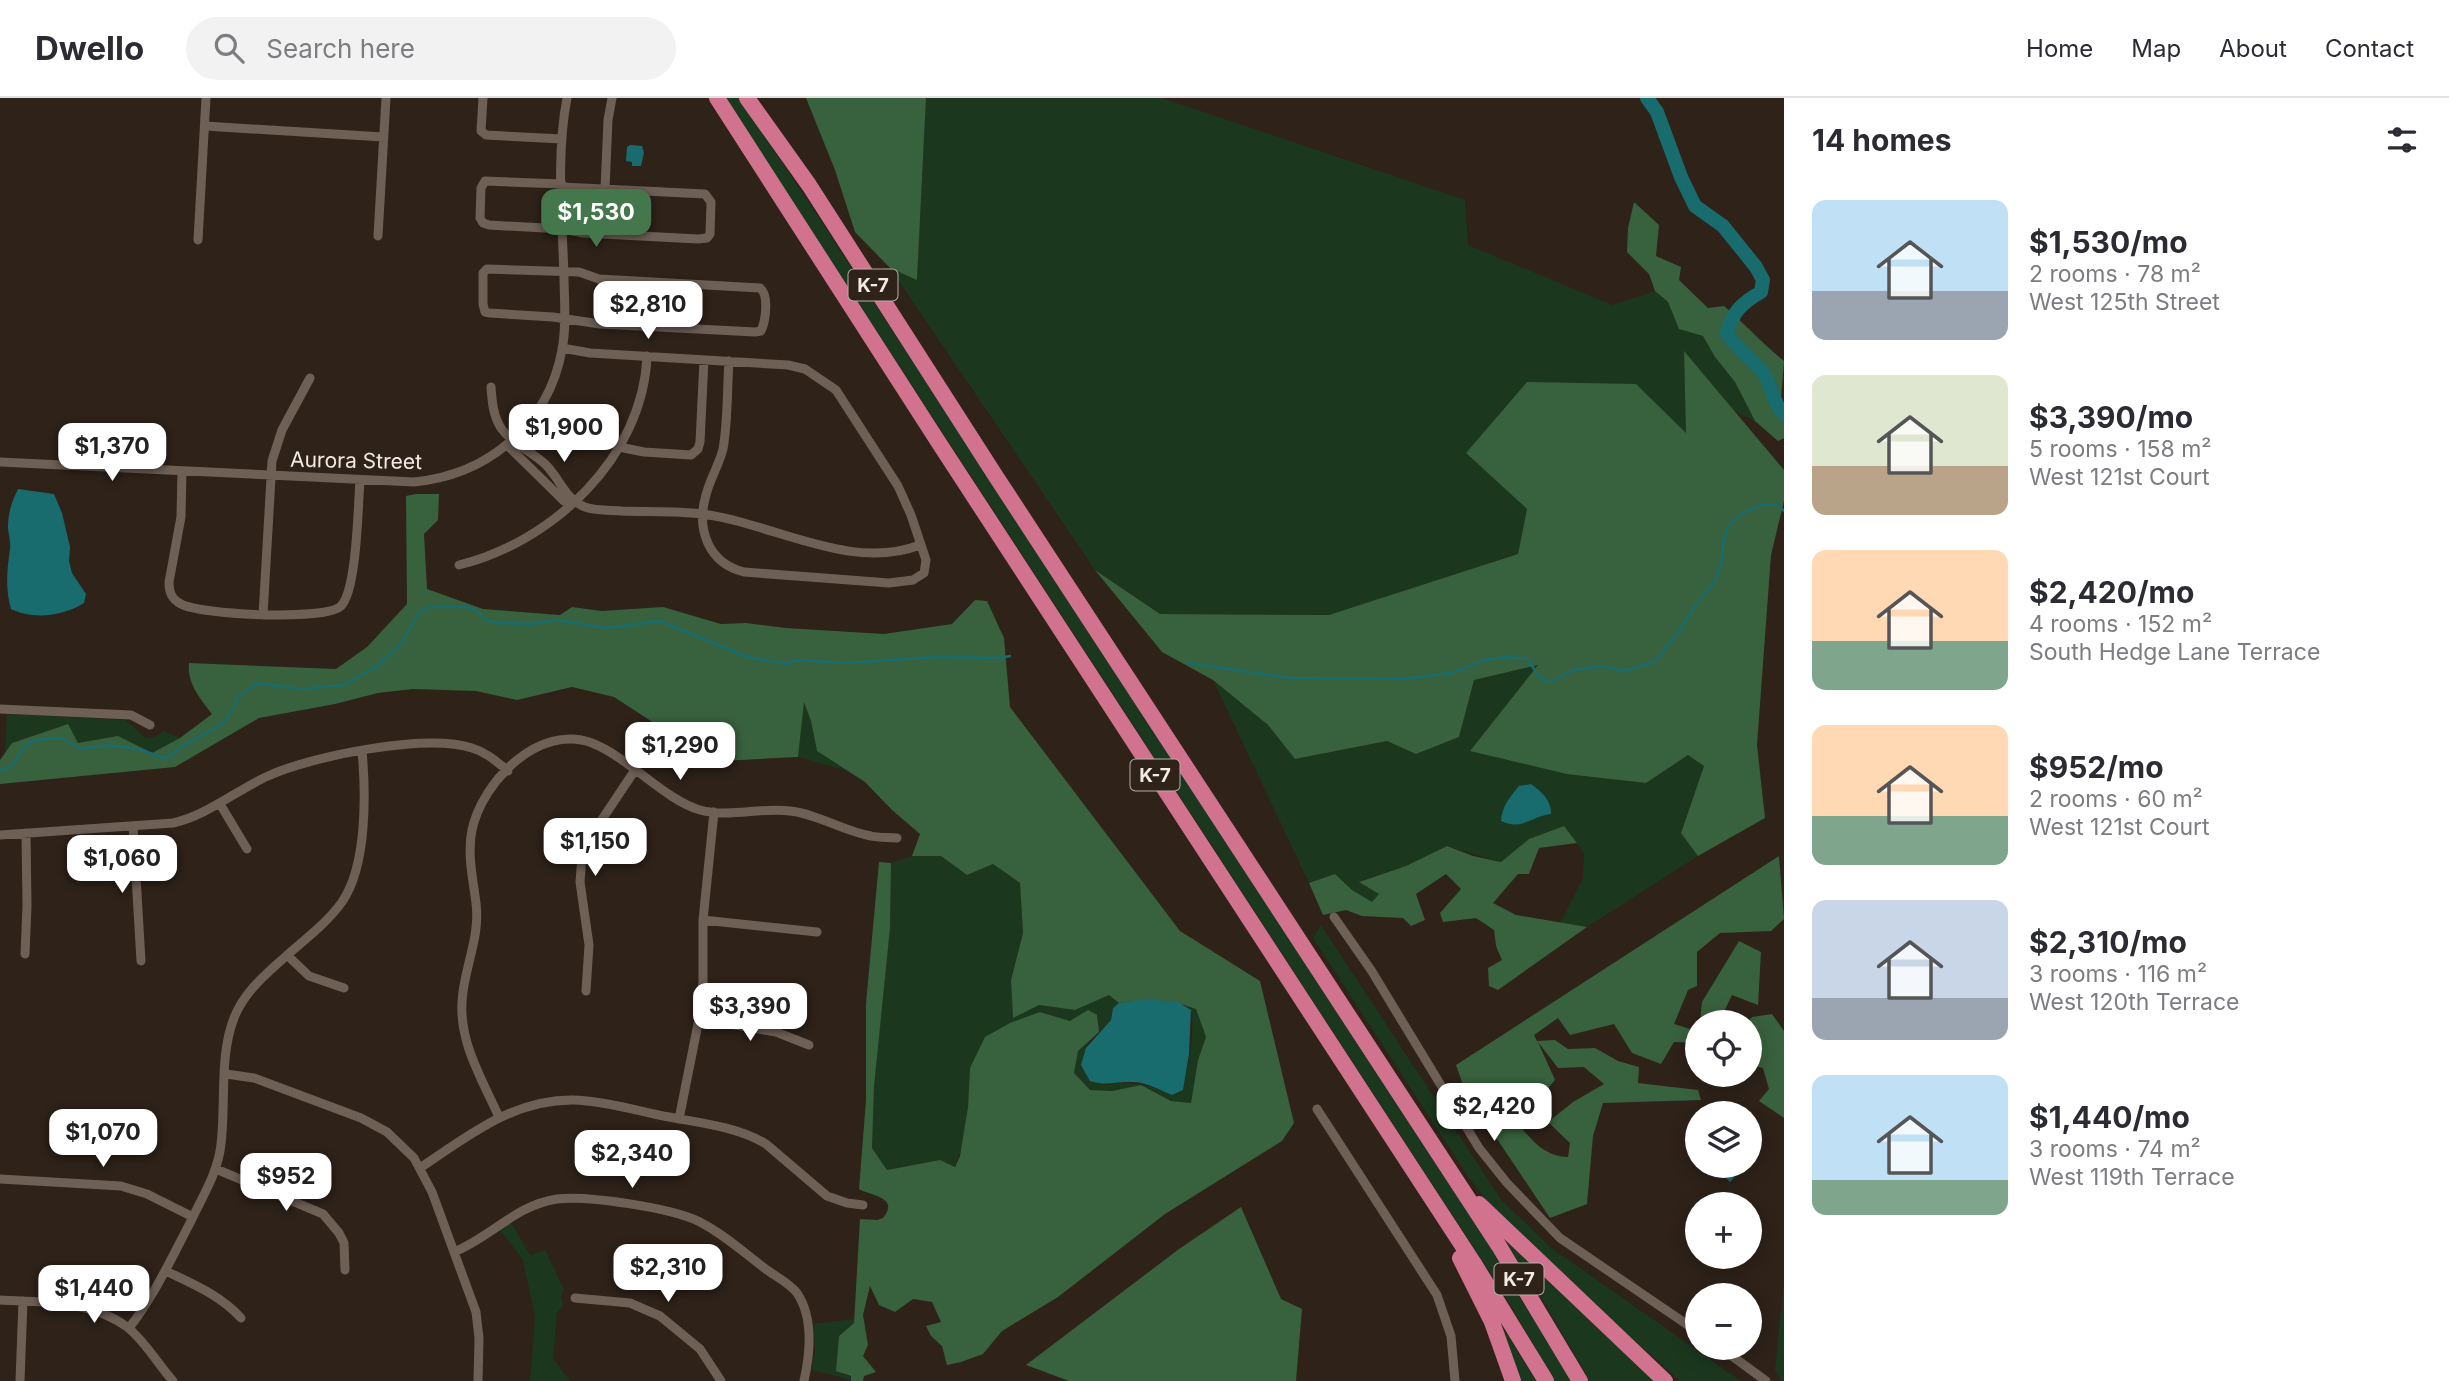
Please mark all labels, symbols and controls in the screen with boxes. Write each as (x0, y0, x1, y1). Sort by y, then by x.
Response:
search box (186, 17, 676, 80)
text: Dwello (35, 28, 144, 68)
icon: search (210, 29, 248, 67)
text: Search here (266, 33, 415, 64)
text: Home (2026, 34, 2093, 63)
text: Map (2131, 34, 2181, 63)
text: About (2219, 34, 2287, 63)
text: Contact (2325, 34, 2414, 63)
icon: filters (2383, 121, 2421, 159)
text: 14 homes (1812, 122, 1951, 158)
pin: $1,530 (539, 190, 653, 249)
text: $1,530 (557, 198, 635, 226)
text: $1,530/mo (2029, 224, 2188, 260)
icon: home (1868, 228, 1952, 312)
text: 2 rooms · 78 m² (2029, 260, 2201, 288)
road number: K-7 (848, 270, 898, 300)
pin: $2,810 (591, 282, 705, 341)
text: West 125th Street (2029, 288, 2220, 316)
text: $2,810 (610, 290, 686, 318)
text: $3,390/mo (2029, 399, 2193, 435)
icon: home (1868, 403, 1952, 487)
pin: $1,900 (507, 404, 621, 464)
text: $1,900 (525, 413, 603, 441)
pin: $1,370 (55, 424, 169, 483)
text: $1,370 (74, 432, 150, 460)
text: 5 rooms · 158 m² (2029, 435, 2212, 463)
street label: Aurora Street (290, 447, 422, 474)
text: West 121st Court (2029, 463, 2210, 491)
text: $2,420/mo (2029, 574, 2194, 610)
icon: home (1868, 578, 1952, 662)
text: 4 rooms · 152 m² (2029, 610, 2212, 638)
text: South Hedge Lane Terrace (2029, 638, 2320, 666)
pin: $1,290 (623, 722, 737, 782)
text: $1,290 (641, 731, 719, 759)
text: $952/mo (2029, 749, 2164, 785)
icon: home (1868, 753, 1952, 837)
road number: K-7 (1130, 760, 1180, 790)
text: 2 rooms · 60 m² (2029, 785, 2203, 813)
text: West 121st Court (2029, 813, 2210, 841)
pin: $1,150 (538, 818, 652, 878)
text: $1,150 (560, 827, 630, 855)
pin: $1,060 (65, 836, 179, 895)
text: $1,060 (83, 844, 161, 872)
text: $2,310/mo (2029, 924, 2187, 960)
icon: home (1868, 928, 1952, 1012)
text: 3 rooms · 116 m² (2029, 960, 2207, 988)
pin: $3,390 (693, 984, 807, 1043)
text: West 120th Terrace (2029, 988, 2239, 1016)
text: $3,390 (709, 992, 791, 1020)
map controls (1685, 1010, 1762, 1360)
button: locate (1685, 1010, 1762, 1087)
pin: $2,420 (1437, 1084, 1551, 1143)
text: $2,420 (1453, 1092, 1535, 1120)
text: $1,440/mo (2029, 1099, 2190, 1135)
button: layers (1685, 1101, 1762, 1178)
icon: home (1868, 1103, 1952, 1187)
pin: $1,070 (46, 1110, 160, 1169)
text: $1,070 (65, 1118, 141, 1146)
pin: $2,340 (575, 1130, 689, 1190)
text: 3 rooms · 74 m² (2029, 1135, 2201, 1163)
text: $2,340 (591, 1139, 673, 1167)
pin: $952 (245, 1154, 327, 1213)
text: $952 (256, 1162, 316, 1190)
text: West 119th Terrace (2029, 1163, 2235, 1191)
button: + (1685, 1192, 1762, 1269)
pin: $2,310 (611, 1244, 725, 1304)
text: $2,310 (630, 1253, 706, 1281)
road number: K-7 (1494, 1264, 1544, 1294)
pin: $1,440 (37, 1266, 151, 1325)
text: $1,440 (54, 1274, 134, 1302)
button: − (1685, 1283, 1762, 1360)

